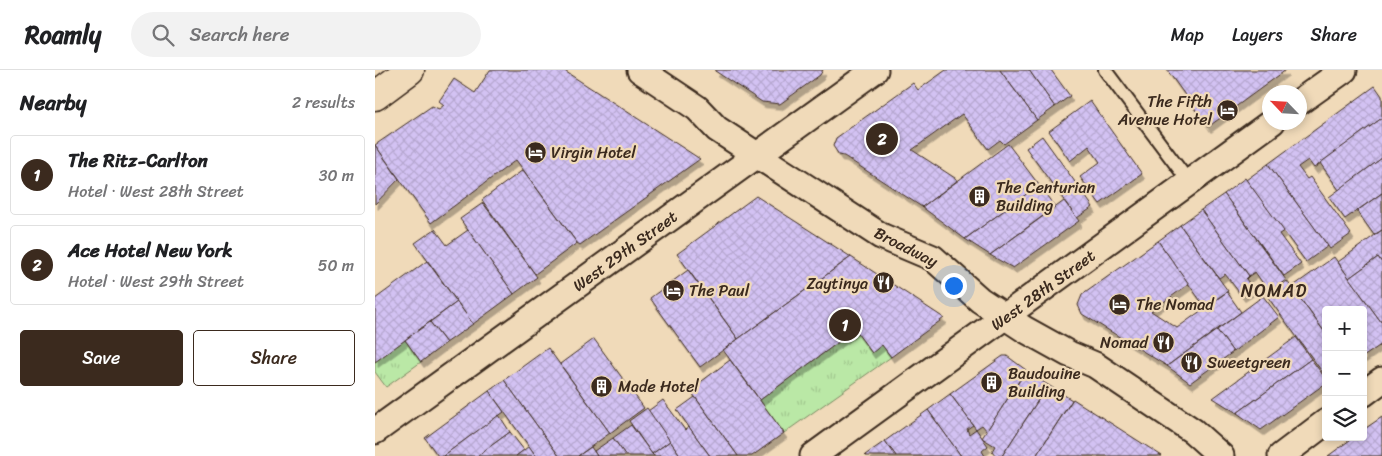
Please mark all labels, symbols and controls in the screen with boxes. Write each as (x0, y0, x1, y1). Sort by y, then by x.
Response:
search box (131, 12, 481, 57)
text: Roamly (25, 14, 101, 56)
text: Search here (189, 18, 289, 51)
text: Map (1171, 19, 1204, 51)
text: Layers (1232, 19, 1283, 51)
text: Share (1311, 19, 1357, 51)
icon: search (149, 21, 177, 49)
text: Nearby (20, 84, 86, 122)
north arrow (1262, 85, 1307, 130)
place label: The Fifth Avenue Hotel (1117, 87, 1212, 134)
text: 2 results (292, 88, 355, 117)
hotel icon: The Fifth Avenue Hotel (1216, 98, 1240, 122)
pin: 2 (866, 120, 898, 158)
place label: Virgin Hotel (551, 138, 636, 167)
hotel icon: Virgin Hotel (523, 140, 547, 164)
text: The Ritz-Carlton (68, 144, 208, 177)
text: 1 (34, 161, 40, 190)
text: 30 m (319, 161, 354, 190)
place label: The Centurian Building (996, 173, 1096, 220)
text: Hotel · West 28th Street (68, 177, 244, 206)
building icon: The Centurian Building (968, 184, 992, 208)
street label: West 29th Street (566, 203, 684, 299)
street label: Broadway (869, 218, 944, 276)
text: Ace Hotel New York (68, 234, 233, 267)
street label: West 28th Street (984, 242, 1102, 338)
text: 2 (32, 251, 42, 280)
text: 50 m (318, 251, 354, 280)
text: Hotel · West 29th Street (68, 267, 244, 296)
place label: Zaytinya (807, 269, 868, 298)
restaurant icon: Zaytinya (872, 271, 896, 295)
your location (941, 273, 967, 299)
district label: NOMAD (1241, 275, 1307, 307)
place label: The Paul (689, 276, 750, 305)
hotel icon: The Paul (661, 278, 685, 302)
place label: The Nomad (1136, 290, 1215, 319)
hotel icon: The Nomad (1108, 292, 1132, 316)
pin: 1 (829, 306, 861, 344)
map controls (1322, 306, 1367, 441)
button: + (1322, 306, 1367, 351)
place label: Nomad (1100, 328, 1150, 357)
button: Save (20, 330, 183, 386)
button: Share (193, 330, 355, 386)
restaurant icon: Nomad (1152, 330, 1176, 354)
place label: Sweetgreen (1207, 348, 1291, 377)
restaurant icon: Sweetgreen (1179, 350, 1203, 374)
button: − (1322, 351, 1367, 396)
place label: Baudouine Building (1008, 359, 1081, 406)
building icon: Baudouine Building (980, 370, 1004, 394)
place label: Made Hotel (618, 372, 699, 401)
building icon: Made Hotel (590, 374, 614, 398)
button: layers (1322, 396, 1367, 441)

